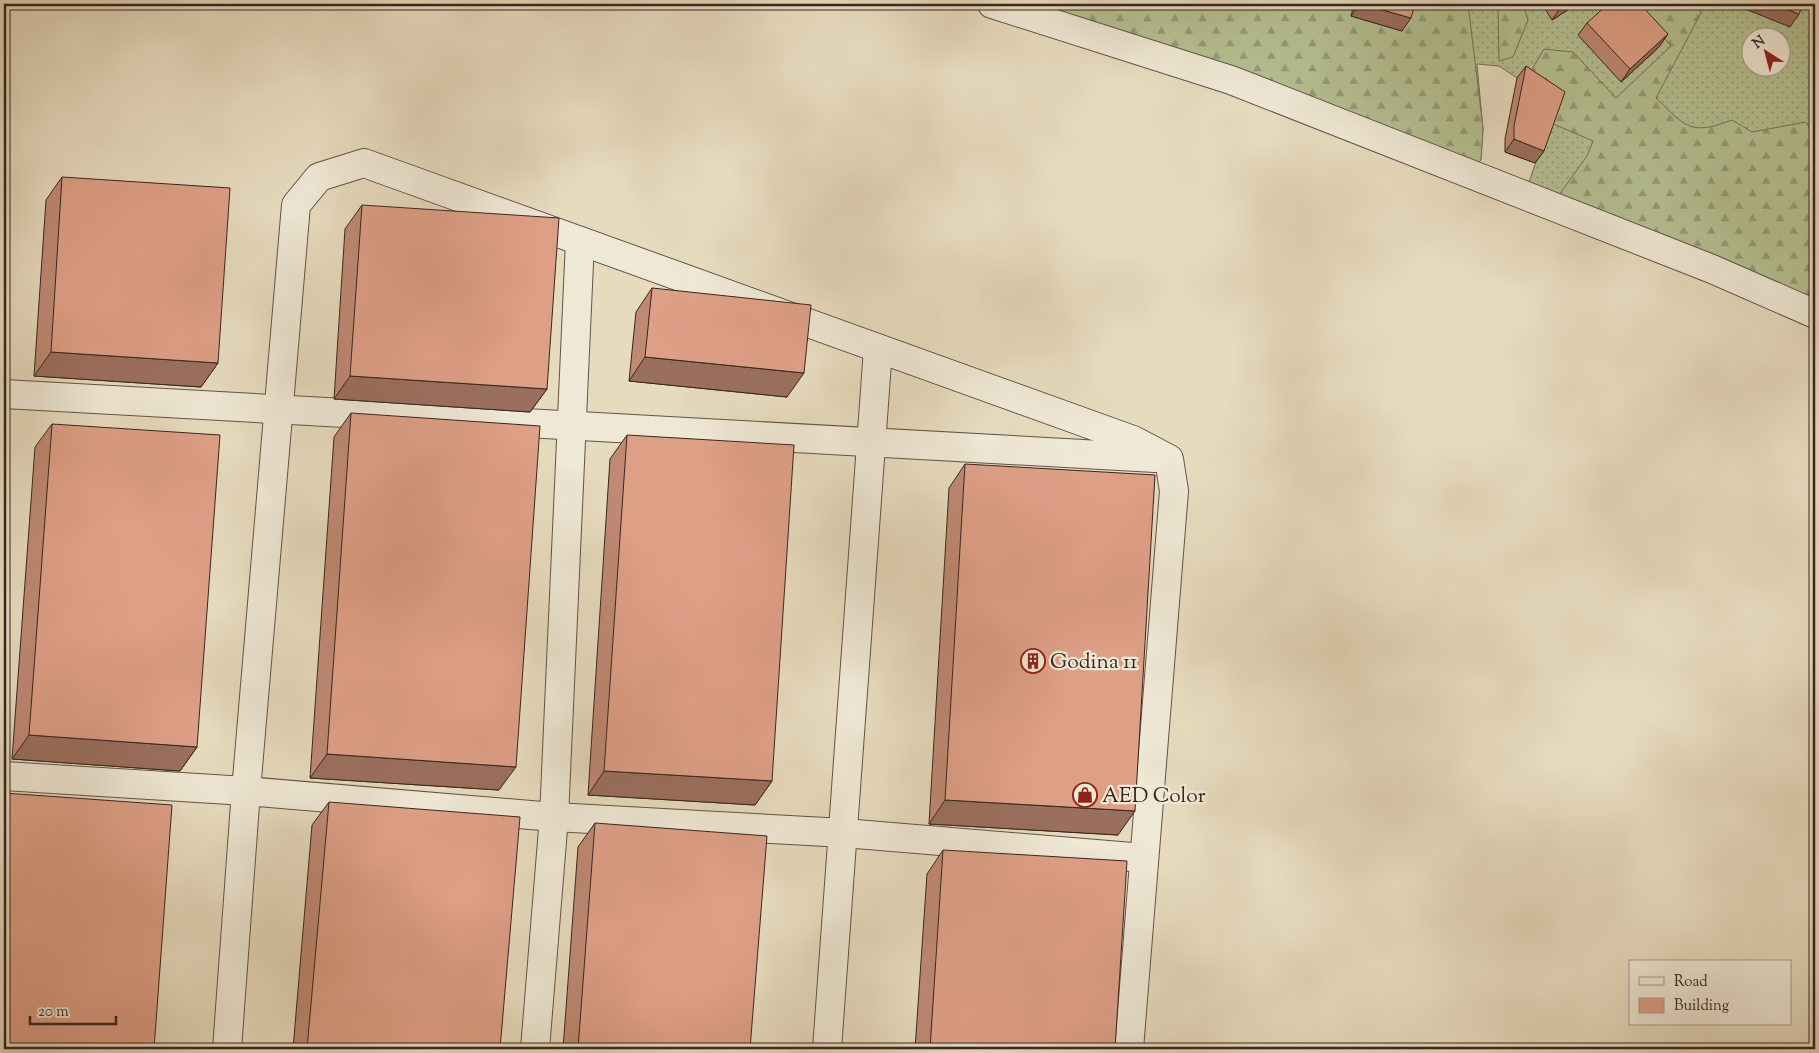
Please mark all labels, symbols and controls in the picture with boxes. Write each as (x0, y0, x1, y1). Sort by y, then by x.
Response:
north arrow (1742, 28, 1792, 78)
text: N (1749, 32, 1770, 54)
building icon: Godina 11 (1020, 648, 1046, 674)
place label: Godina 11 (1050, 648, 1137, 678)
shop icon: AED Color (1072, 782, 1098, 808)
place label: AED Color (1102, 782, 1206, 812)
legend (1629, 960, 1792, 1026)
text: Road (1674, 972, 1708, 993)
scale bar (30, 993, 116, 1025)
text: Building (1674, 996, 1729, 1017)
text: 20 m (38, 1002, 69, 1023)

